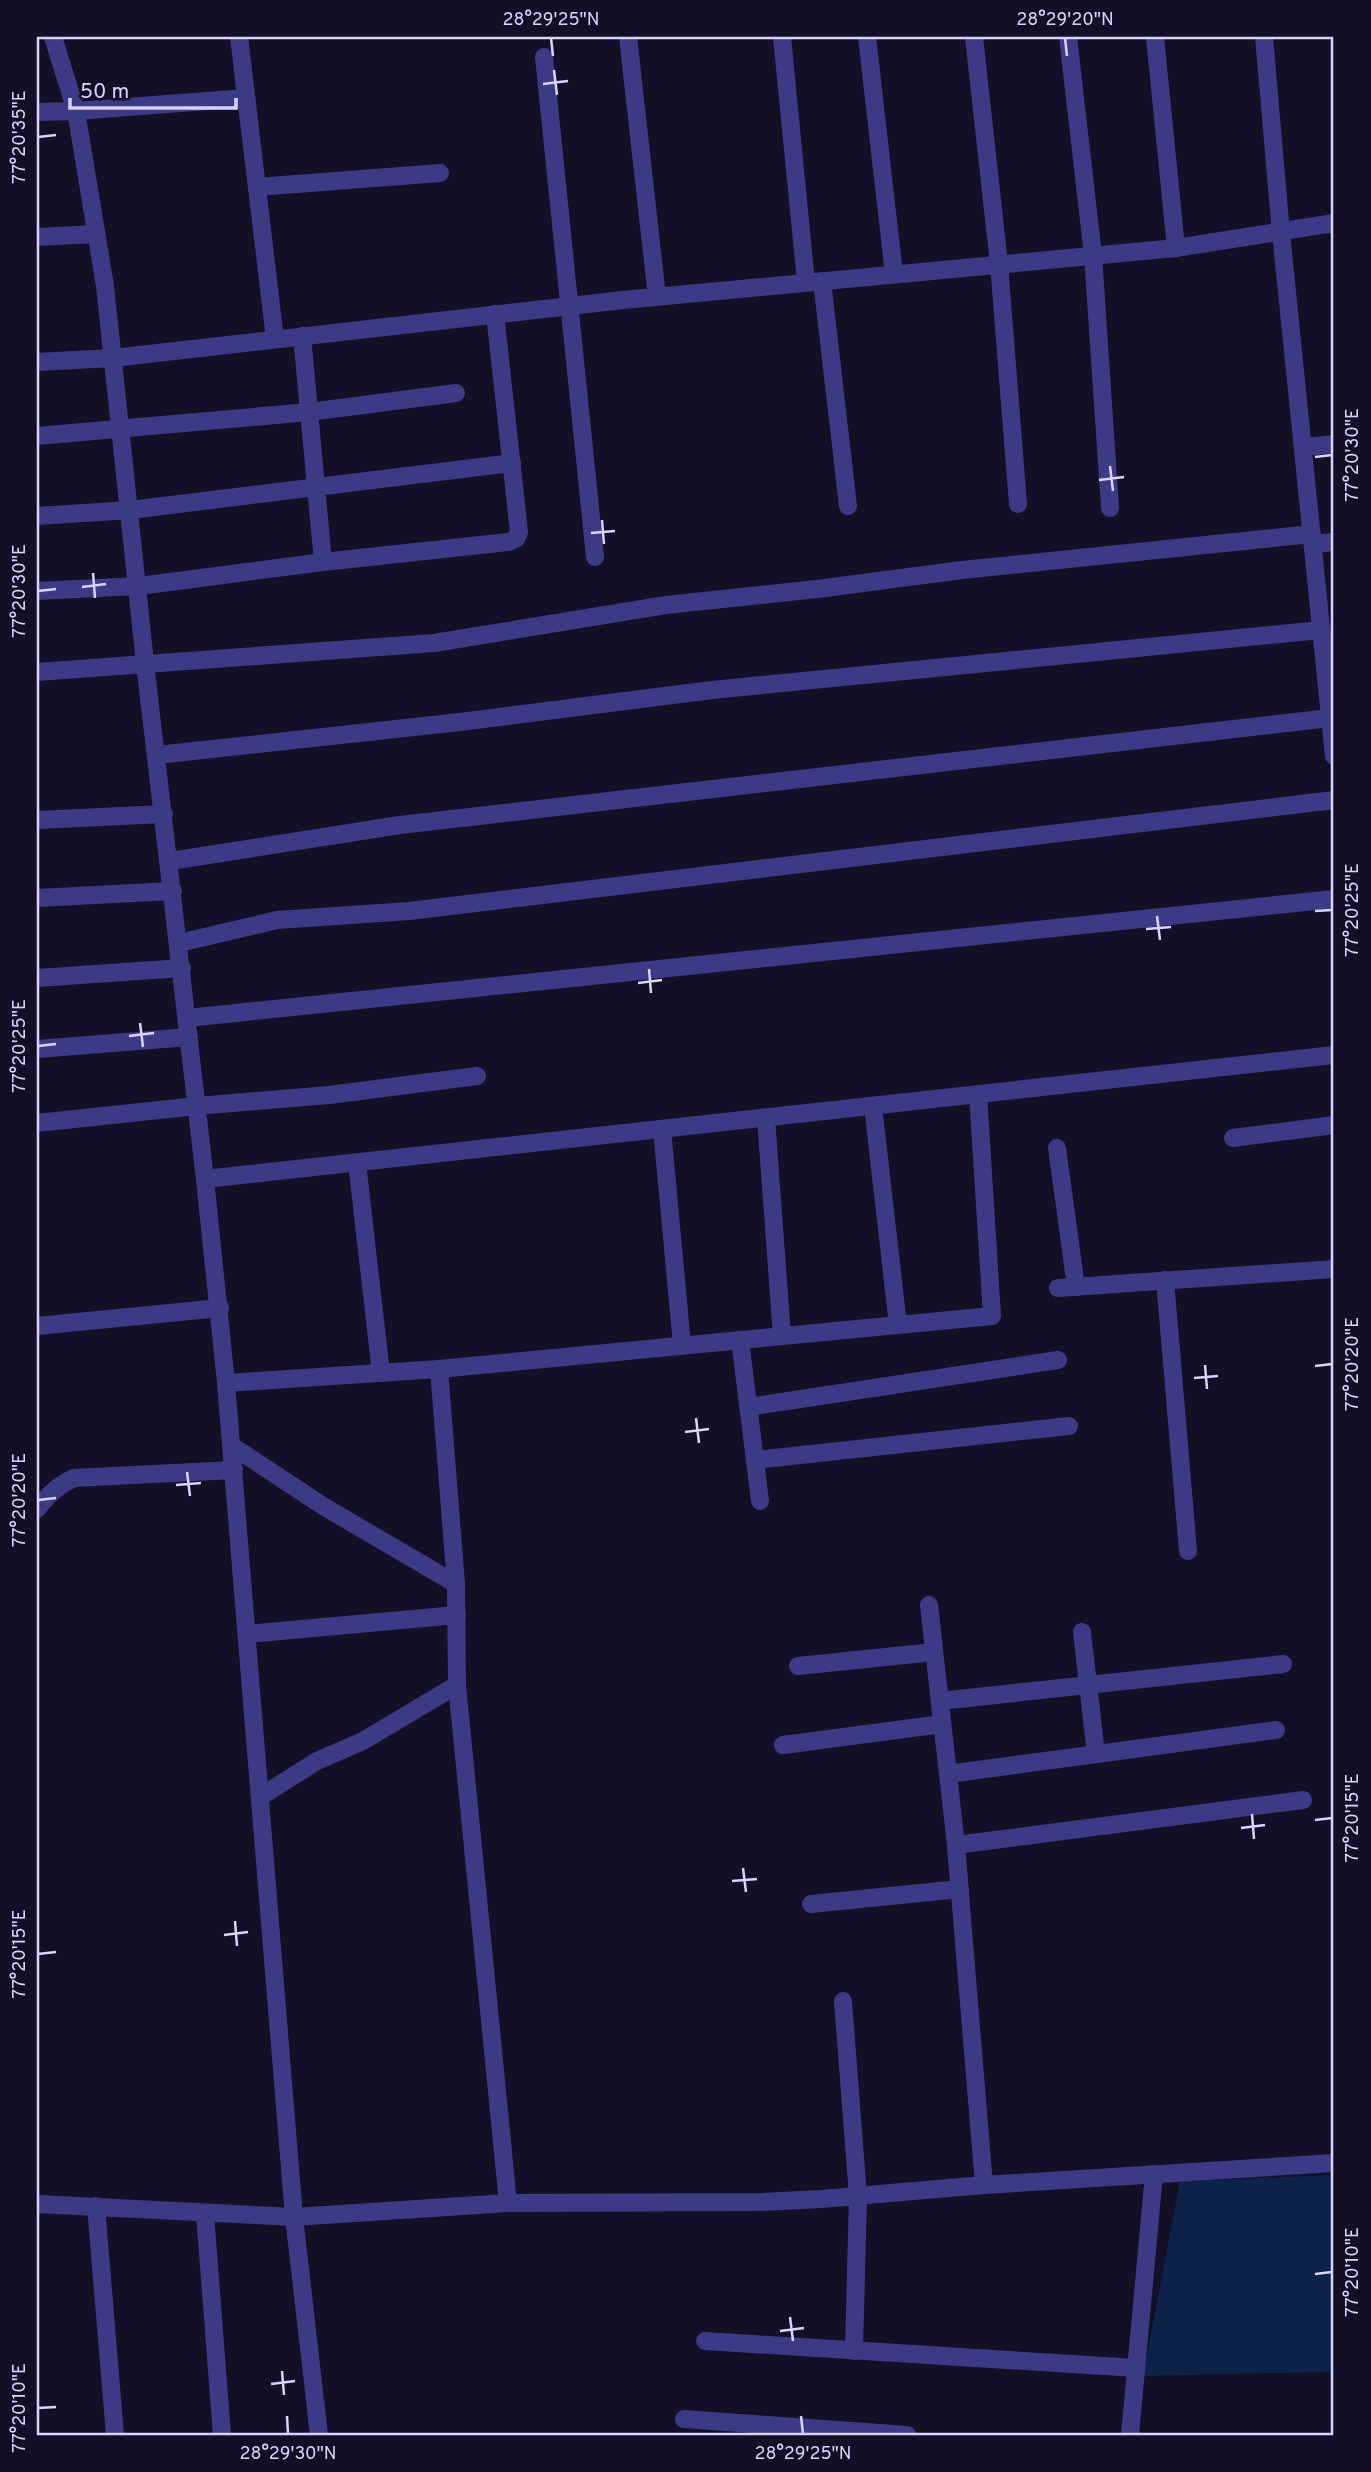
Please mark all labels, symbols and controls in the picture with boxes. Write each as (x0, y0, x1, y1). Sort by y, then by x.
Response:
text: 28°29'25"N (502, 9, 600, 32)
text: 28°29'20"N (1016, 9, 1114, 32)
scale bar (70, 66, 236, 110)
text: 50 m (80, 79, 129, 106)
text: 77°20'35"E (9, 90, 32, 184)
text: 77°20'30"E (1342, 408, 1365, 502)
text: 77°20'30"E (9, 544, 32, 638)
text: 77°20'25"E (1342, 863, 1365, 957)
text: 77°20'25"E (9, 999, 32, 1093)
text: 77°20'20"E (1342, 1317, 1365, 1411)
text: 77°20'20"E (9, 1453, 32, 1547)
text: 77°20'15"E (1342, 1773, 1365, 1863)
text: 77°20'15"E (9, 1909, 32, 1999)
text: 77°20'10"E (1342, 2227, 1365, 2317)
text: 77°20'10"E (9, 2363, 32, 2453)
text: 28°29'30"N (239, 2443, 337, 2466)
text: 28°29'25"N (754, 2443, 852, 2466)

